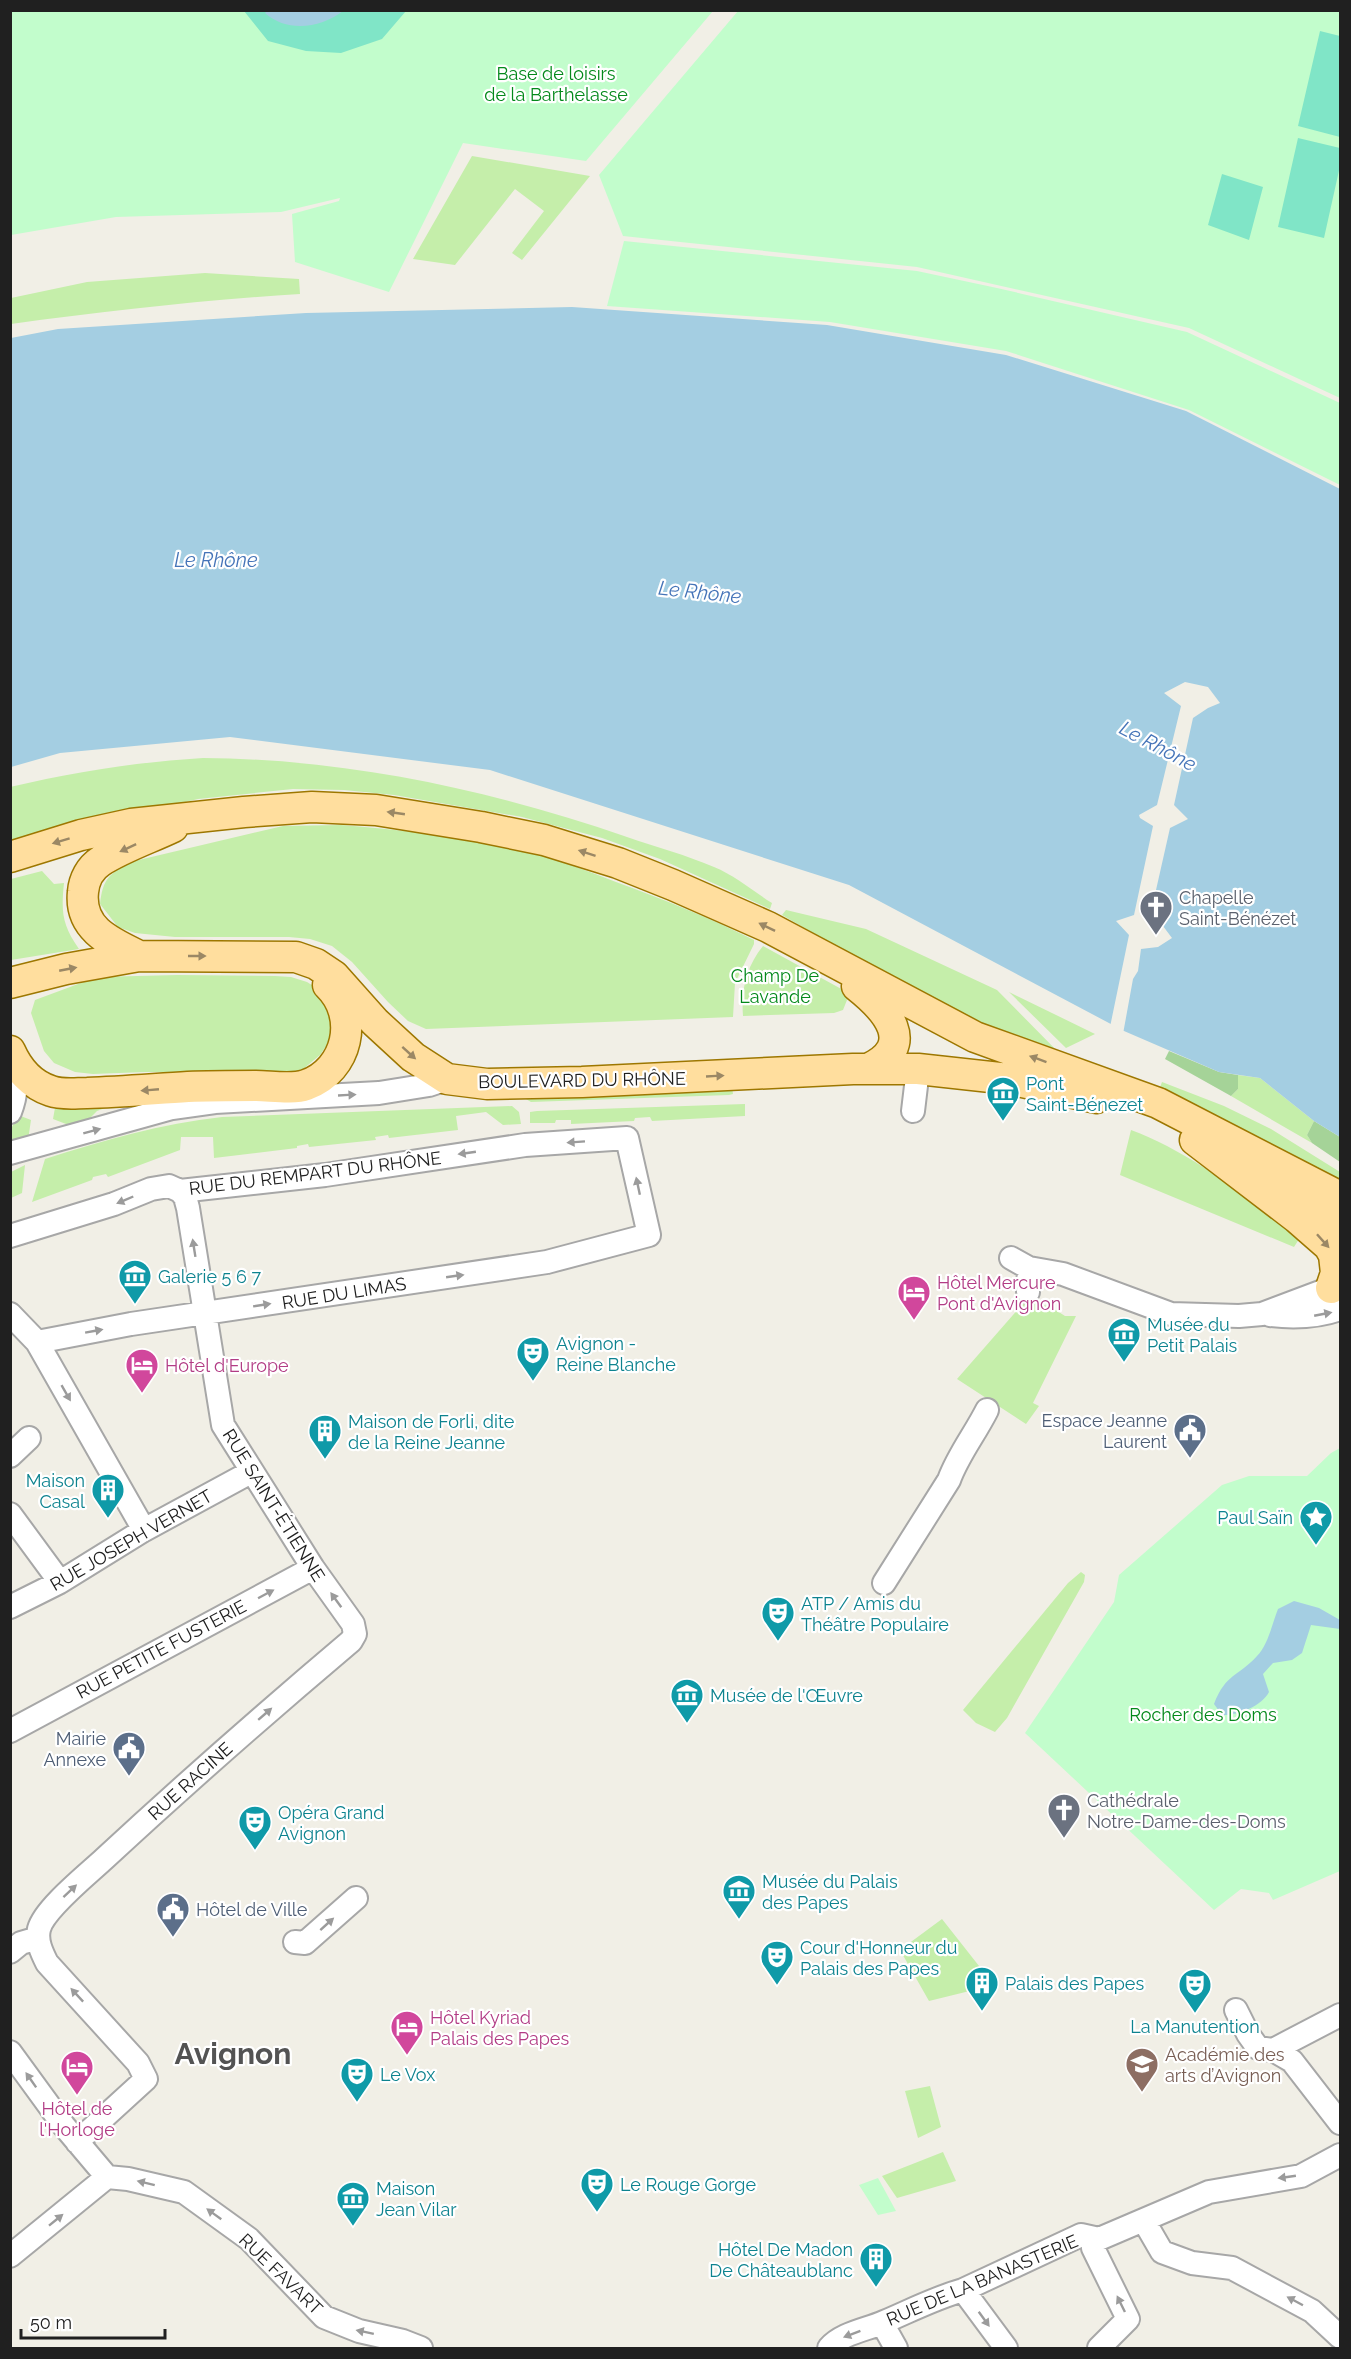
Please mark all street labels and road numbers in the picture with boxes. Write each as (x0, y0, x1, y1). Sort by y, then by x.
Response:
street label: BOULEVARD DU RHÔNE (478, 1067, 686, 1092)
street label: RUE DU REMPART DU RHÔNE (188, 1146, 442, 1199)
street label: RUE DU LIMAS (280, 1273, 408, 1313)
street label: RUE SAINT-ÉTIENNE (219, 1424, 330, 1585)
street label: RUE JOSEPH VERNET (46, 1485, 216, 1595)
street label: RUE PETITE FUSTERIE (73, 1595, 250, 1703)
street label: RUE RACINE (144, 1738, 236, 1824)
street label: RUE FAVART (235, 2229, 327, 2319)
street label: RUE DE LA BANASTERIE (883, 2230, 1081, 2330)

